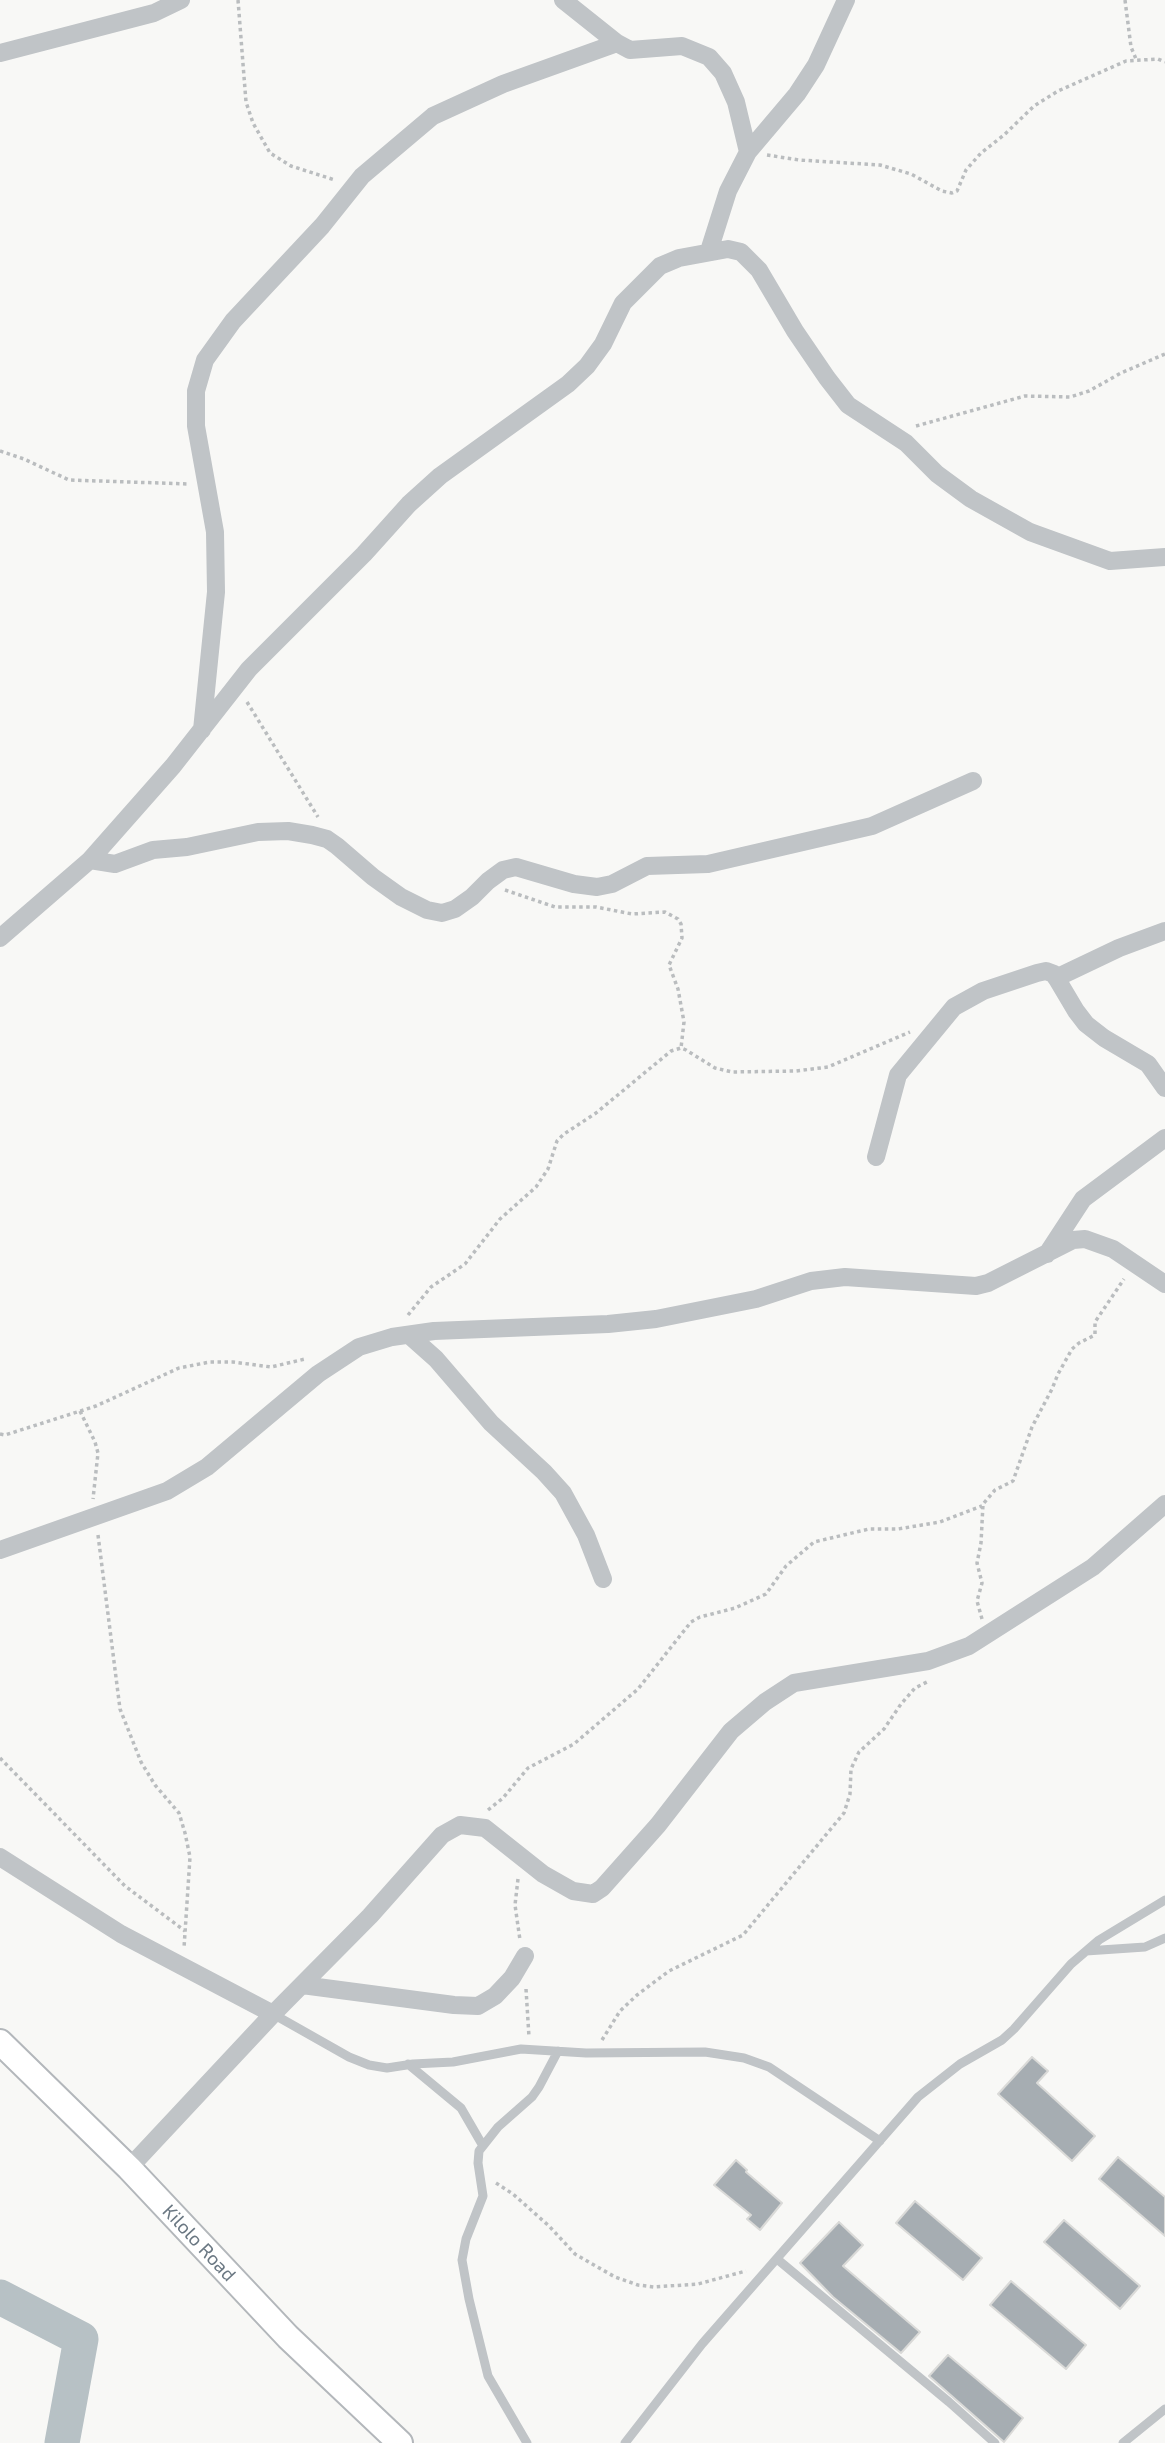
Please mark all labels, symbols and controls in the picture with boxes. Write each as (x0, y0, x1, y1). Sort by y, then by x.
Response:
street label: Kilolo Road (158, 2200, 240, 2286)

